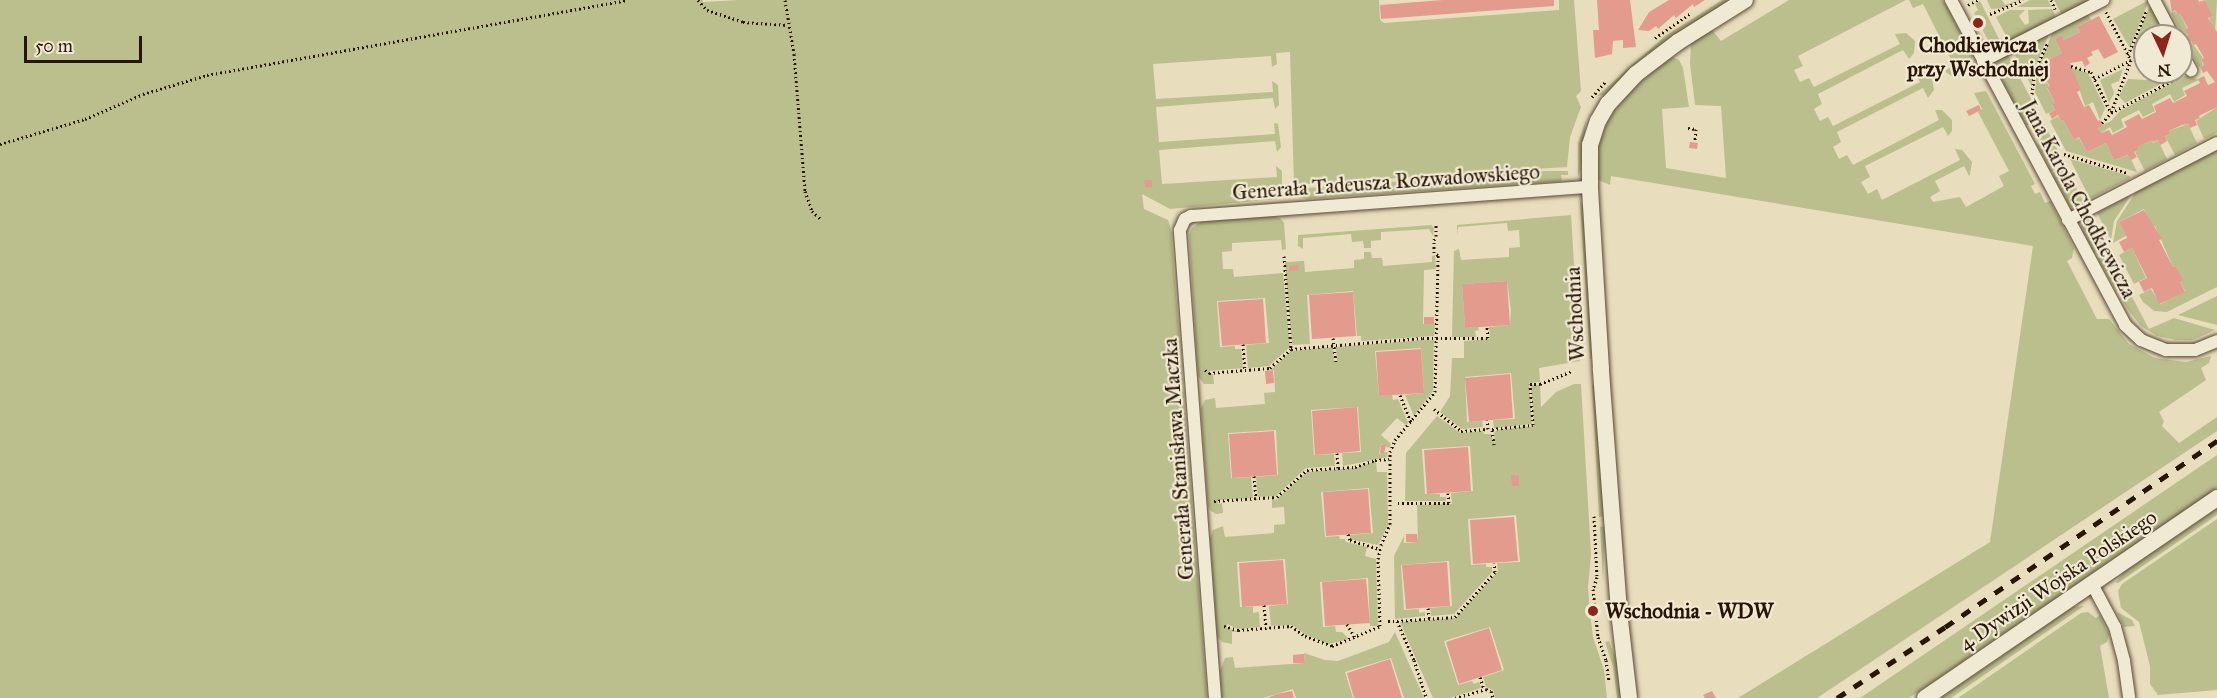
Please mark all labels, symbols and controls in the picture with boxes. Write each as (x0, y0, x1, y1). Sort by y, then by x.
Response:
marker: Chodkiewicza przy Wschodniej (1971, 16, 1985, 30)
scale bar (27, 24, 146, 62)
north arrow (2133, 24, 2193, 84)
place label: Chodkiewicza przy Wschodniej (1907, 32, 2049, 82)
text: 50 m (35, 35, 73, 57)
text: N (2157, 61, 2172, 80)
street label: Jana Karola Chodkiewicza (2016, 95, 2142, 303)
street label: Generała Tadeusza Rozwadowskiego (1231, 159, 1541, 205)
street label: Wschodnia (1560, 266, 1590, 362)
street label: Generała Stanisława Maczka (1157, 337, 1199, 581)
street label: 4 Dywizji Wojska Polskiego (1954, 504, 2162, 656)
place label: Wschodnia - WDW (1605, 598, 1773, 624)
marker: Wschodnia - WDW (1586, 604, 1600, 618)

